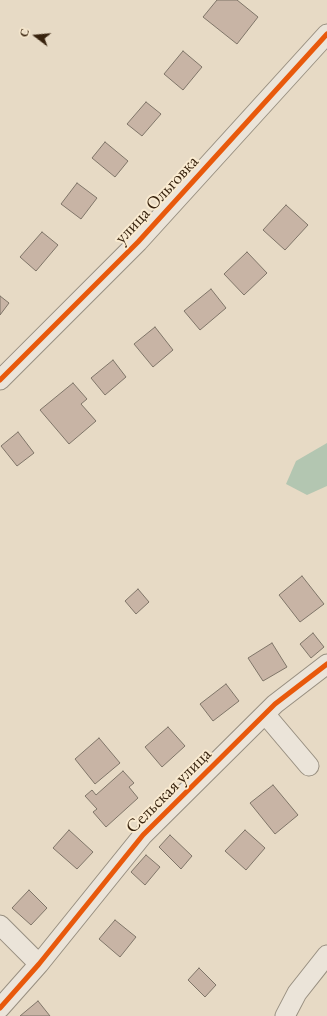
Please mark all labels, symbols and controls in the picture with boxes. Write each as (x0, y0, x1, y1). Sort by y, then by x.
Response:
north arrow (16, 16, 56, 56)
text: С (17, 27, 32, 38)
street label: улица Ольговка (111, 151, 203, 249)
street label: Сельская улица (122, 744, 216, 838)

